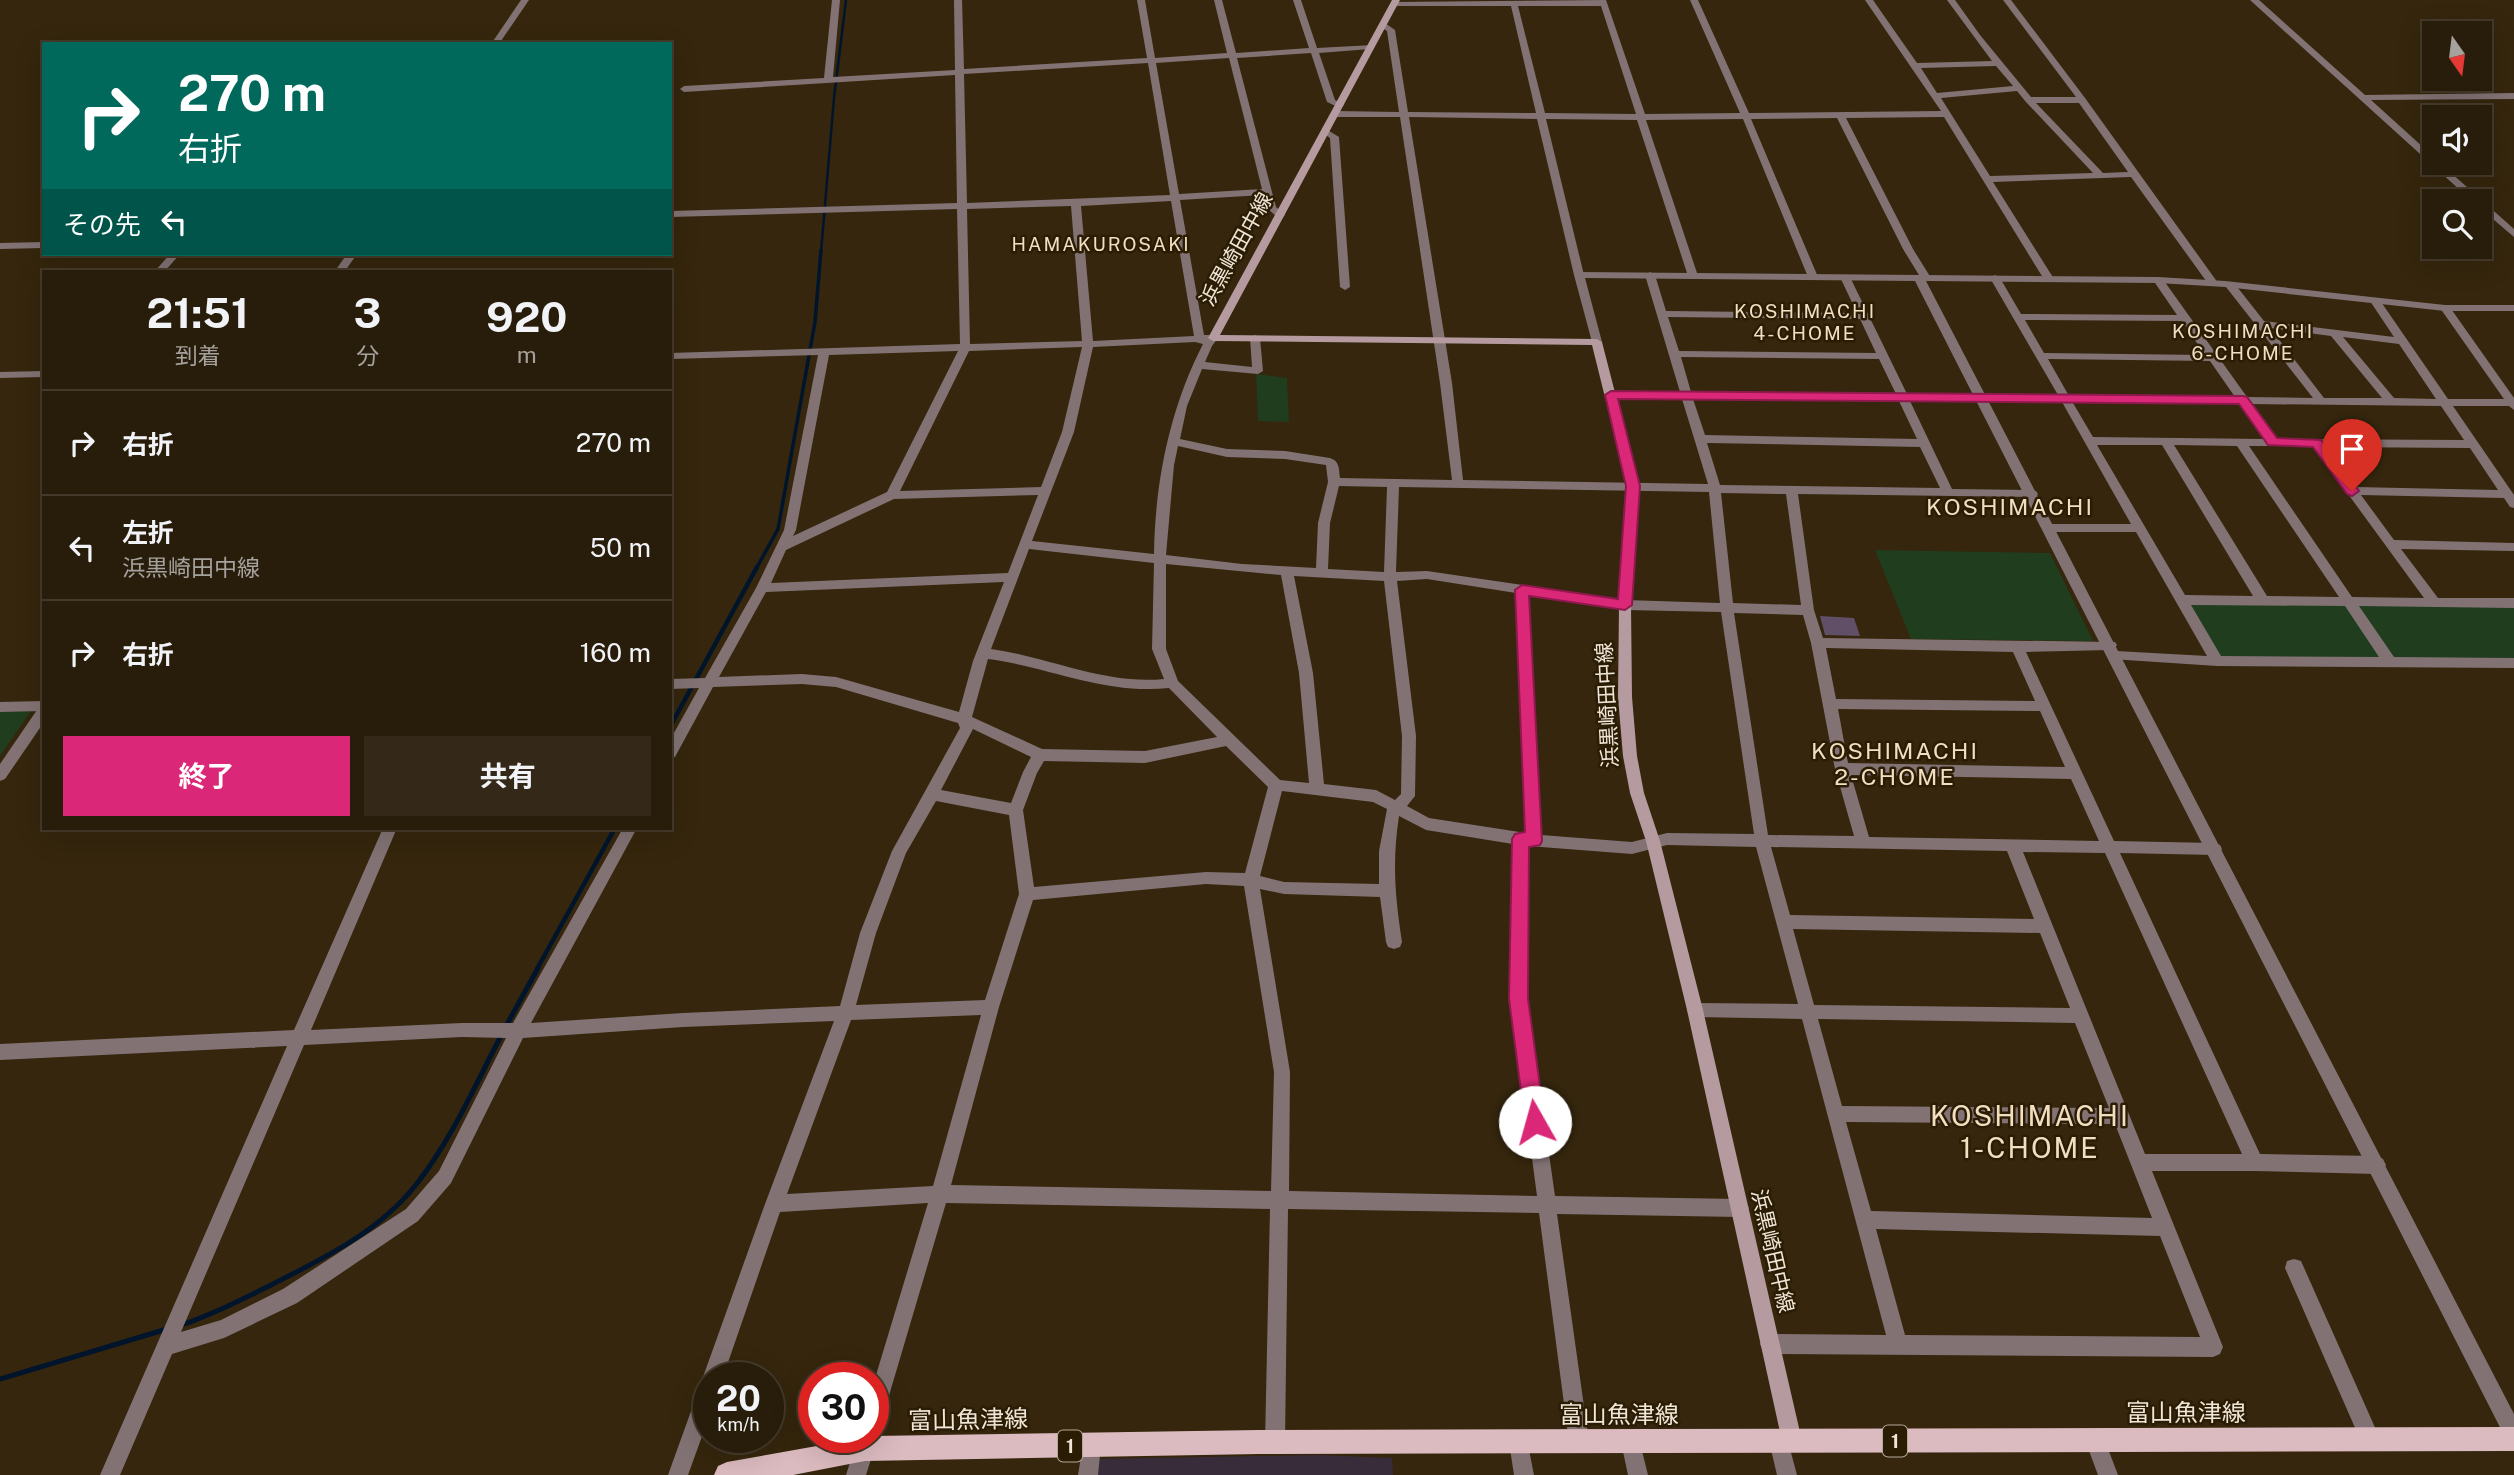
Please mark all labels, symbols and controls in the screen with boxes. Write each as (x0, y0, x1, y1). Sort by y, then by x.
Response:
north arrow (2422, 21, 2492, 91)
map controls (2422, 21, 2492, 259)
text: 270 m (178, 64, 326, 122)
icon: right (63, 70, 154, 161)
button: sound (2422, 105, 2492, 175)
text: 右折 (178, 130, 242, 167)
street label: 浜黒崎田中線 (1195, 188, 1277, 310)
button: search (2422, 189, 2492, 259)
icon: left (155, 203, 193, 241)
text: その先 (63, 209, 141, 240)
district label: HAMAKUROSAKI (1011, 233, 1191, 255)
text: 21:51 (147, 288, 249, 337)
text: 3 (353, 288, 381, 337)
text: 920 (486, 292, 567, 341)
district label: KOSHIMACHI 4-CHOME (1734, 300, 1876, 344)
district label: KOSHIMACHI 6-CHOME (2172, 320, 2314, 364)
text: m (517, 341, 537, 368)
text: 到着 (175, 342, 221, 369)
text: 分 (356, 342, 379, 369)
pin (2322, 419, 2382, 491)
icon: right (63, 424, 101, 462)
text: 270 m (576, 427, 651, 458)
text: 右折 (122, 429, 174, 460)
icon: arrive (2333, 430, 2371, 468)
district label: KOSHIMACHI (1926, 493, 2094, 520)
text: 左折 (122, 517, 174, 548)
icon: left (63, 529, 101, 567)
text: 50 m (590, 532, 651, 563)
text: 浜黒崎田中線 (122, 554, 260, 581)
icon: right (63, 634, 101, 672)
text: 160 m (580, 637, 651, 668)
text: 右折 (122, 639, 174, 670)
street label: 浜黒崎田中線 (1591, 641, 1623, 769)
button: 終了 (63, 736, 350, 816)
button: 共有 (364, 736, 651, 816)
district label: KOSHIMACHI 2-CHOME (1811, 737, 1979, 790)
position arrow (1498, 1085, 1572, 1159)
district label: KOSHIMACHI 1-CHOME (1930, 1099, 2130, 1164)
street label: 浜黒崎田中線 (1747, 1187, 1799, 1315)
speed limit sign: 30 (798, 1362, 889, 1453)
text: 20 (716, 1378, 761, 1419)
street label: 富山魚津線 (2126, 1398, 2246, 1426)
street label: 富山魚津線 (1559, 1400, 1679, 1428)
street label: 富山魚津線 (908, 1404, 1028, 1434)
text: km/h (717, 1414, 760, 1435)
road number: 1 (1883, 1426, 1907, 1456)
road number: 1 (1058, 1430, 1082, 1462)

